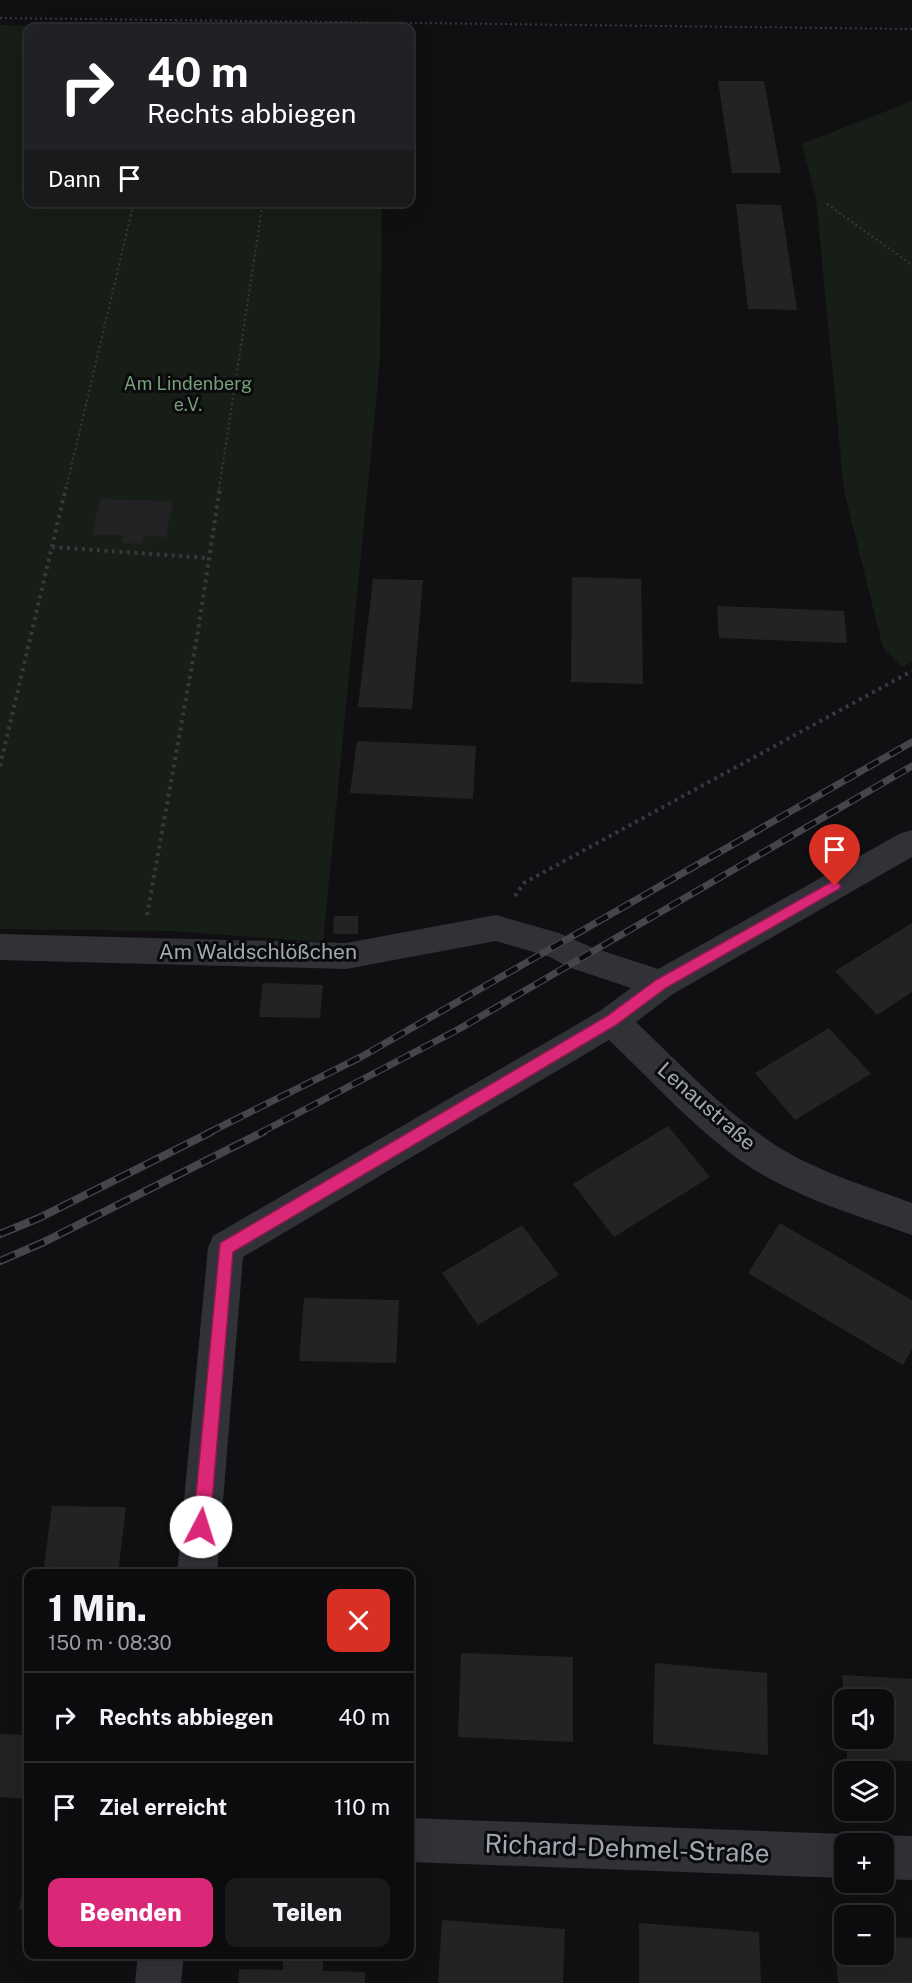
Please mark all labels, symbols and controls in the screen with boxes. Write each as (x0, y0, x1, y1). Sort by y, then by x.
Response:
text: 40 m (147, 47, 249, 96)
icon: right (48, 48, 126, 126)
text: Rechts abbiegen (147, 97, 356, 129)
icon: arrive (113, 162, 146, 195)
text: Dann (48, 166, 101, 192)
park label: Am Lindenberg e.V. (124, 373, 252, 415)
pin (809, 824, 860, 886)
icon: arrive (818, 833, 851, 866)
street label: Am Waldschlößchen (159, 939, 357, 964)
street label: Lenaustraße (653, 1057, 761, 1155)
position arrow (169, 1495, 233, 1559)
text: 1 Min. (48, 1587, 147, 1629)
button: close (327, 1589, 390, 1652)
text: 150 m · 08:30 (48, 1631, 172, 1655)
map controls (834, 1689, 894, 1965)
button: sound (834, 1689, 894, 1749)
icon: right (48, 1701, 81, 1734)
text: Rechts abbiegen (99, 1704, 274, 1730)
text: 40 m (338, 1704, 390, 1730)
button: layers (834, 1761, 894, 1821)
icon: arrive (48, 1791, 81, 1824)
text: Ziel erreicht (99, 1794, 227, 1820)
text: 110 m (334, 1794, 390, 1820)
street label: Richard-Dehmel-Straße (484, 1828, 770, 1868)
button: + (834, 1833, 894, 1893)
button: Beenden (48, 1878, 213, 1947)
button: Teilen (225, 1878, 390, 1947)
button: − (834, 1905, 894, 1965)

